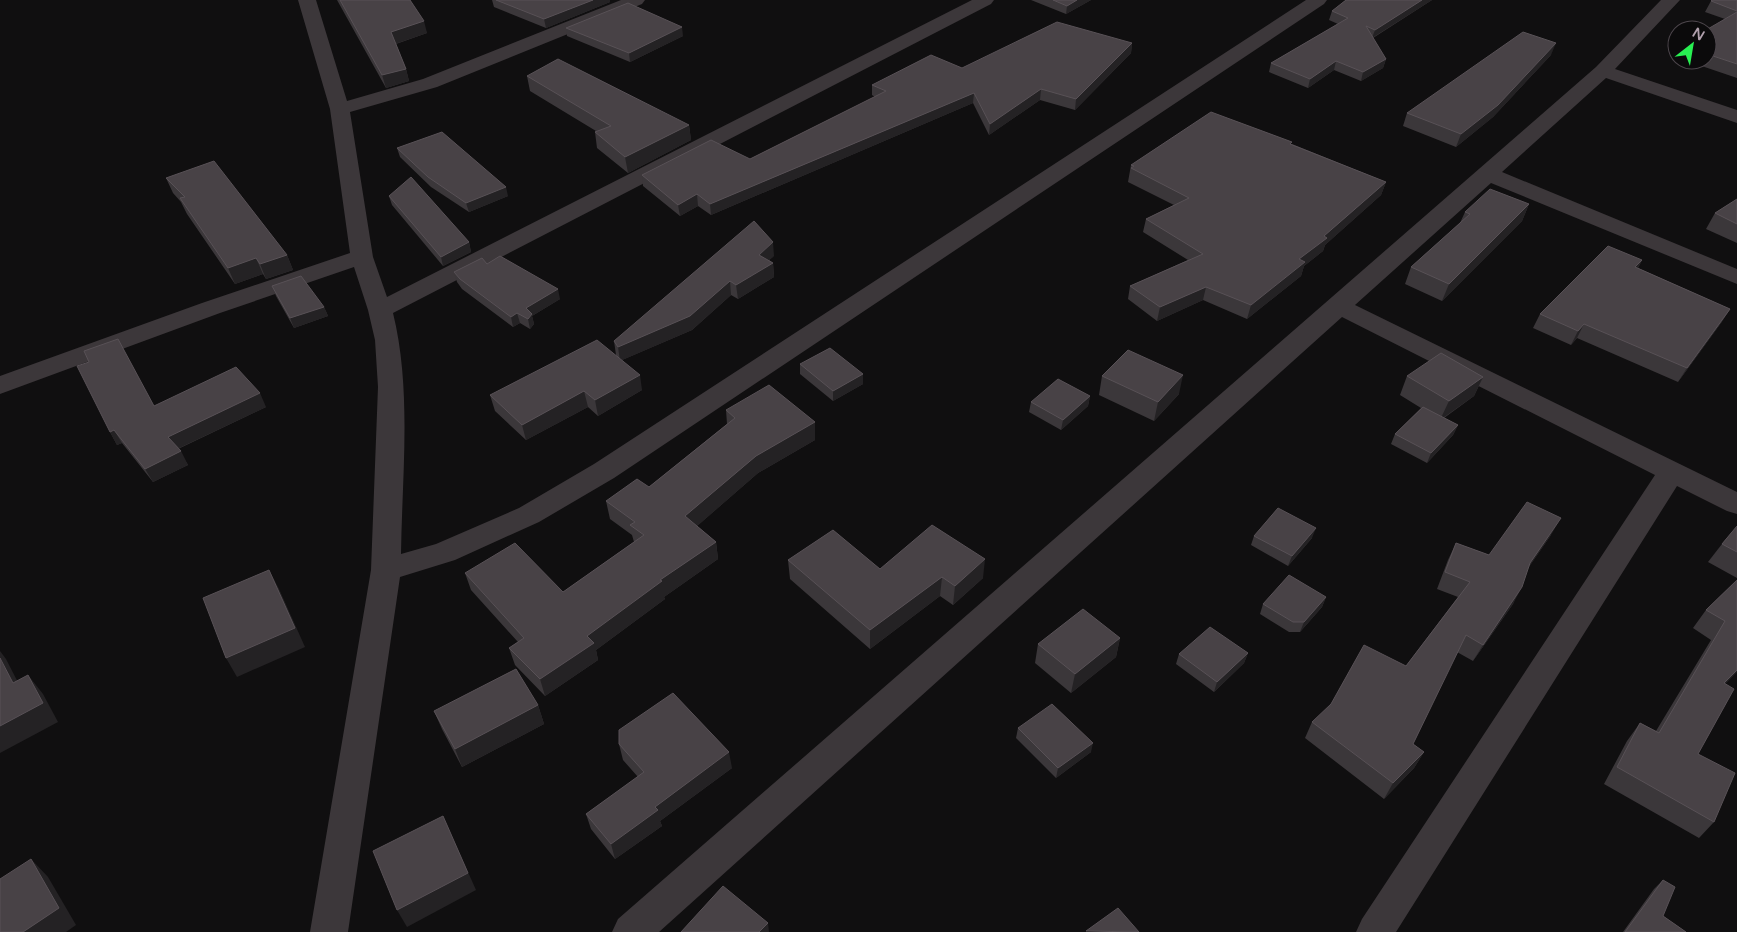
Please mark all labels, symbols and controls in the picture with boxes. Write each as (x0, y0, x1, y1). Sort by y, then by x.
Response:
north arrow (1667, 20, 1717, 70)
text: N (1689, 24, 1708, 44)

